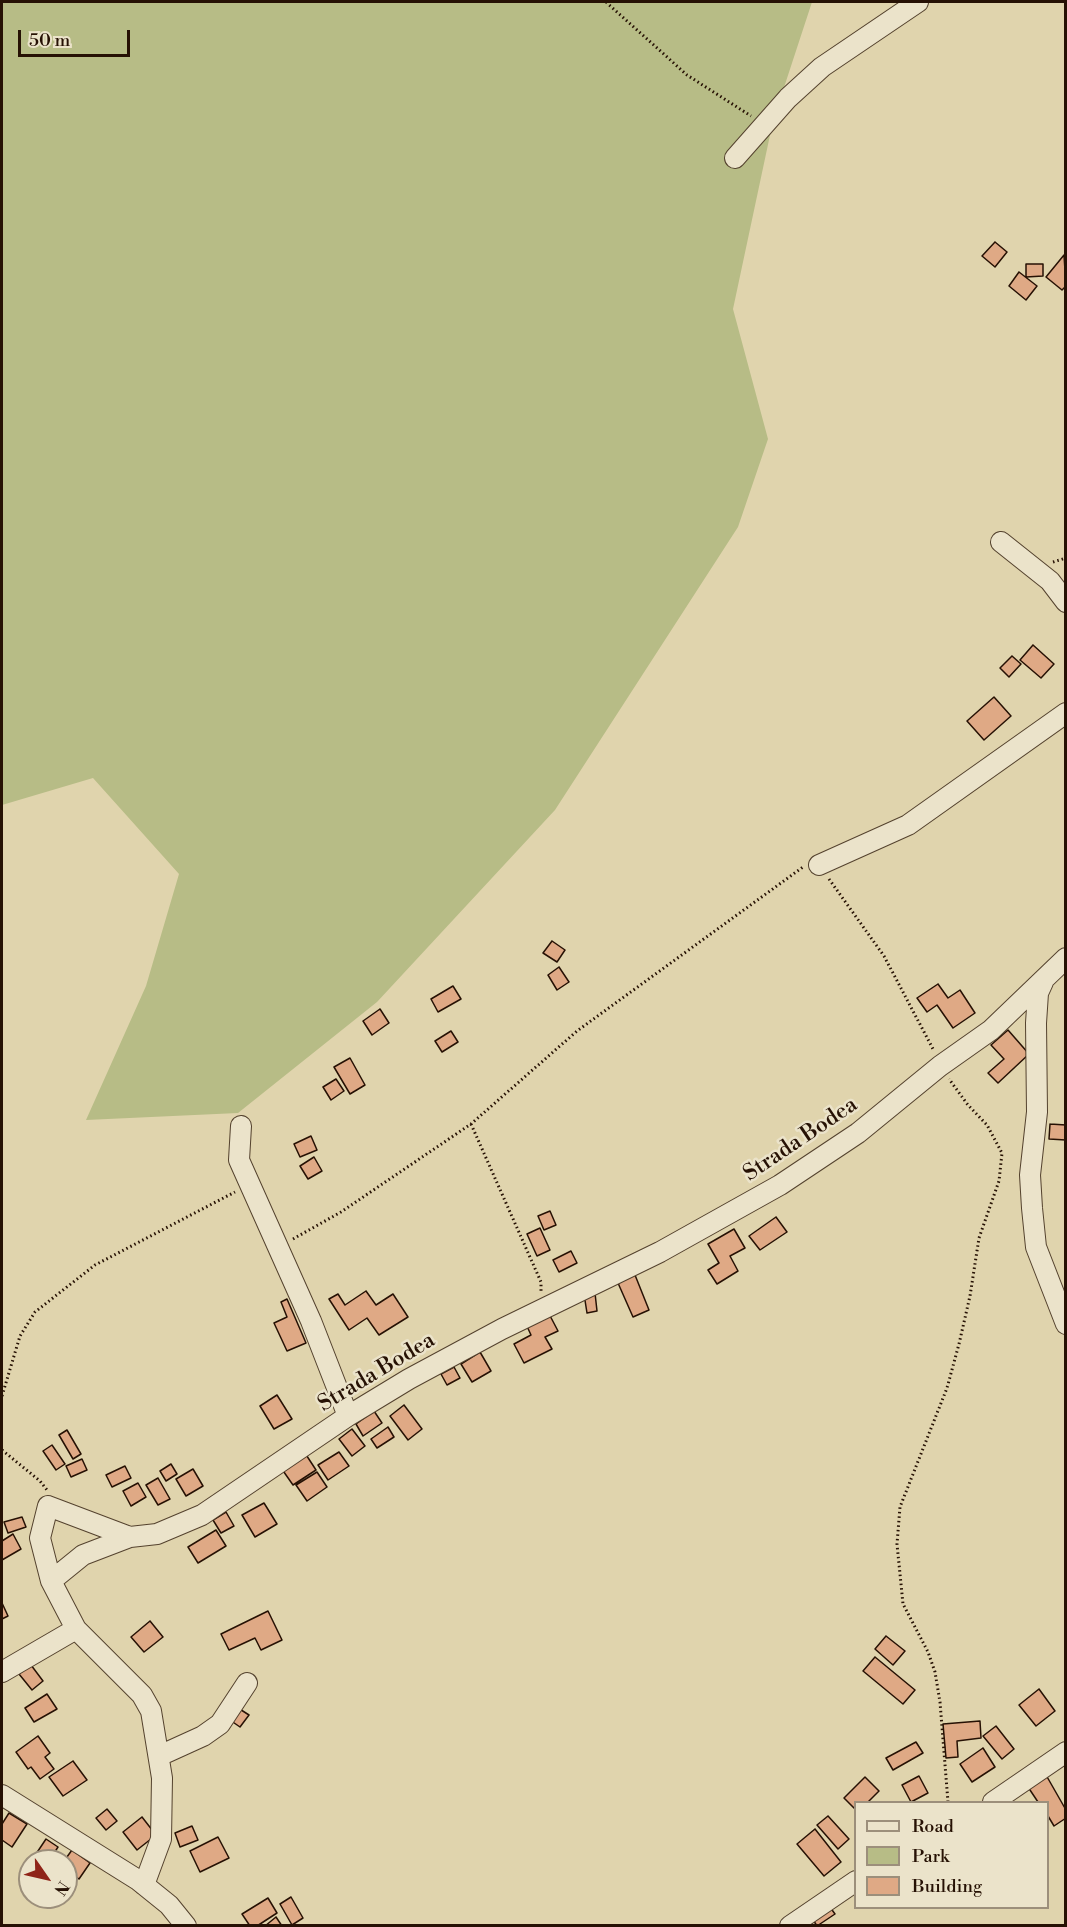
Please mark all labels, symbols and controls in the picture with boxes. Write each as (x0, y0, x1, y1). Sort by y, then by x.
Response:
scale bar (21, 18, 134, 56)
text: 50 m (29, 29, 70, 52)
street label: Strada Bodea (739, 1092, 863, 1188)
street label: Strada Bodea (314, 1328, 440, 1418)
legend (854, 1801, 1049, 1909)
text: Road (912, 1815, 954, 1838)
text: Park (912, 1845, 949, 1868)
north arrow (18, 1849, 78, 1909)
text: Building (912, 1875, 982, 1898)
text: N (49, 1877, 73, 1899)

